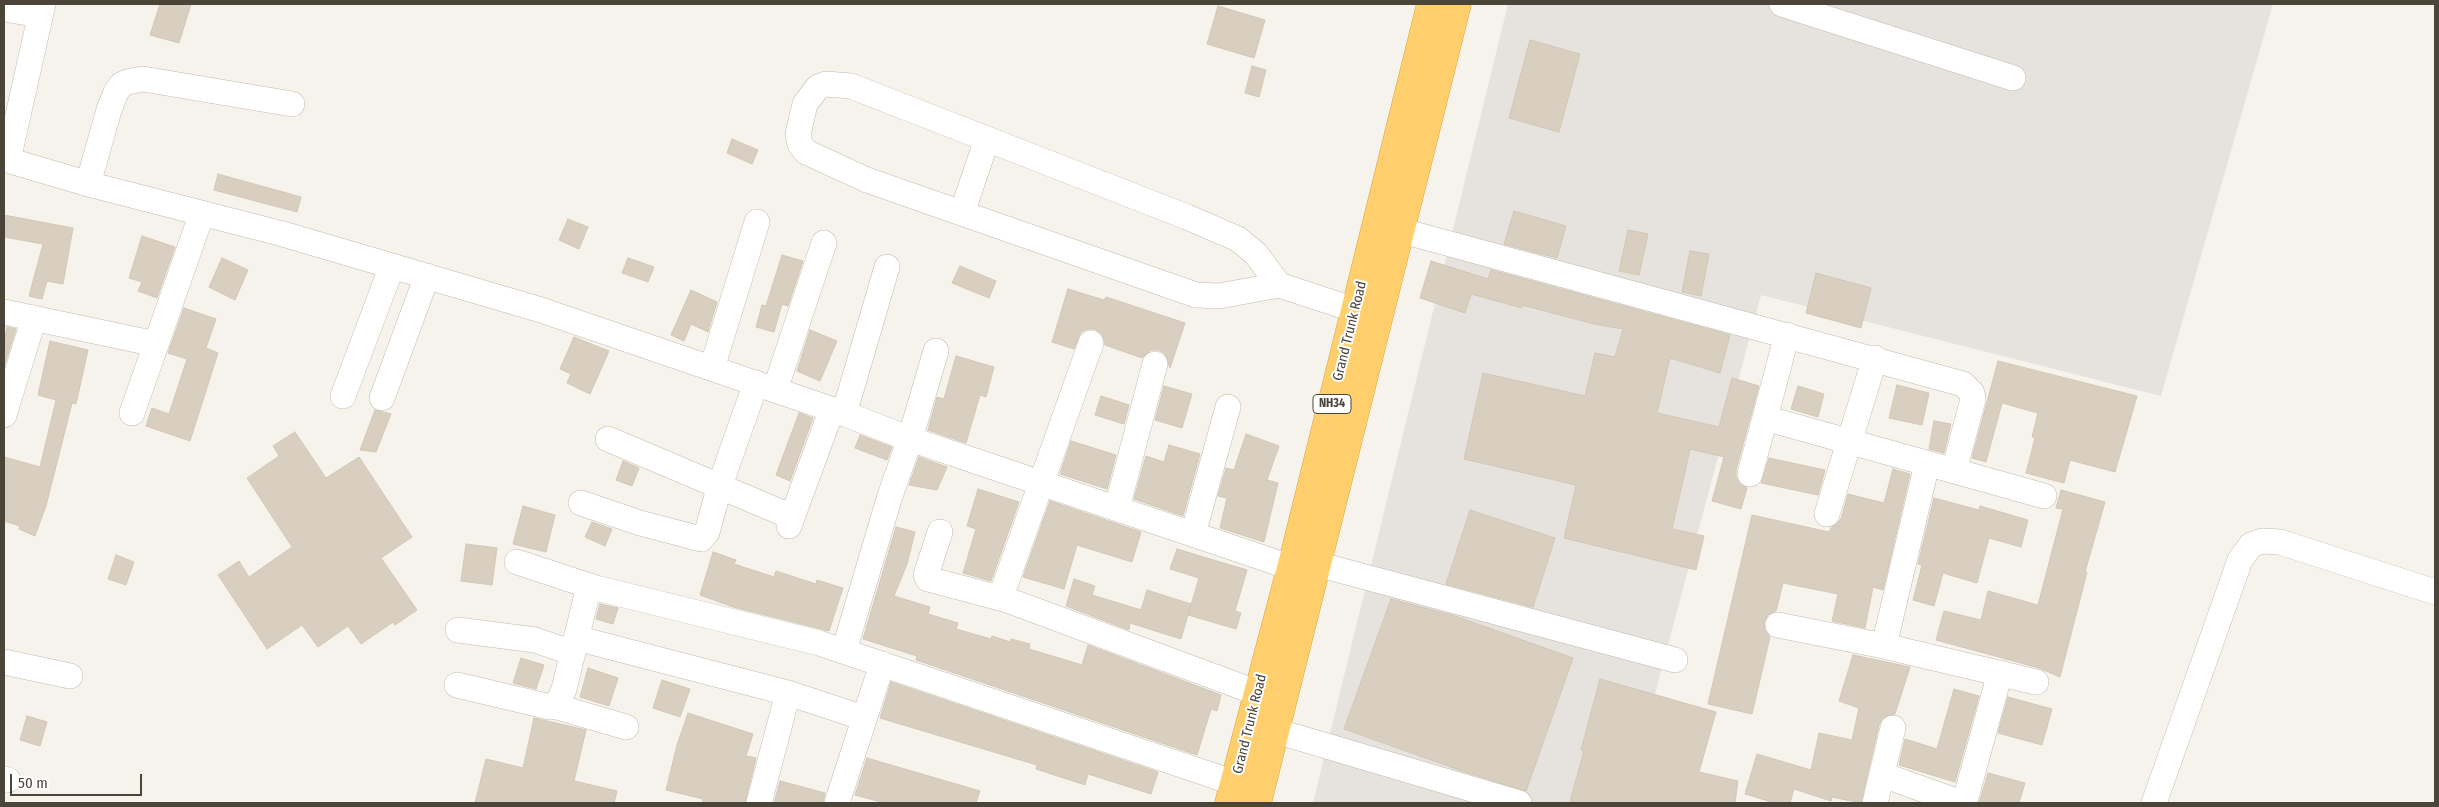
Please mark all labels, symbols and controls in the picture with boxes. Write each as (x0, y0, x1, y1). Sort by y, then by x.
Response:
street label: Grand Trunk Road (1330, 279, 1370, 383)
road number: NH34 (1313, 394, 1351, 414)
street label: Grand Trunk Road (1230, 672, 1270, 776)
scale bar (12, 764, 145, 796)
text: 50 m (18, 774, 48, 792)

